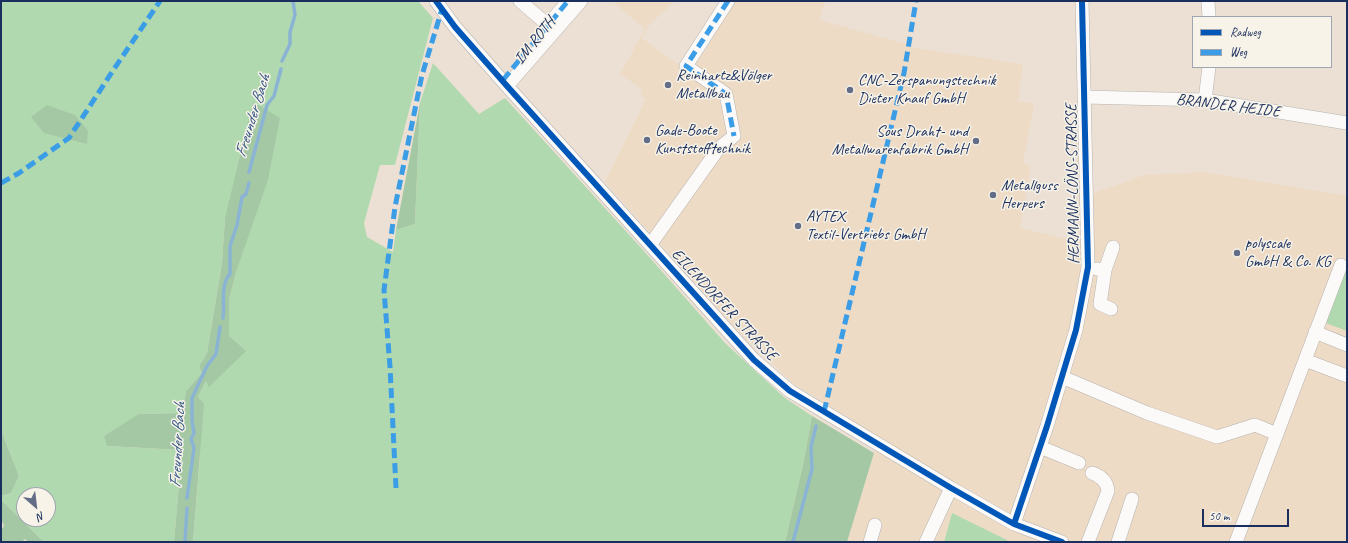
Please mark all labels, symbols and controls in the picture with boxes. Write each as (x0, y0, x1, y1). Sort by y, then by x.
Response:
street label: IM ROTH (510, 14, 560, 68)
legend (1192, 16, 1332, 68)
text: Radweg (1230, 24, 1261, 40)
text: Weg (1230, 44, 1247, 60)
place label: Reinhartz&Völger Metallbau (676, 66, 772, 104)
place label: CNC-Zerspanungstechnik Dieter Knauf GmbH (858, 71, 996, 109)
water label: Freunder Bach (231, 72, 275, 160)
marker: Reinhartz&Völger Metallbau (663, 80, 673, 90)
marker: CNC-Zerspanungstechnik Dieter Knauf GmbH (845, 85, 855, 95)
street label: BRANDER HEIDE (1175, 90, 1281, 122)
street label: HERMANN-LÖNS-STRASSE (1062, 104, 1084, 264)
place label: Gade-Boote Kunststofftechnik (655, 121, 750, 159)
place label: Sous Draht- und Metallwarenfabrik GmbH (832, 122, 968, 160)
marker: Gade-Boote Kunststofftechnik (642, 135, 652, 145)
marker: Sous Draht- und Metallwarenfabrik GmbH (971, 136, 981, 146)
place label: Metallguss Herpers (1001, 176, 1057, 214)
marker: Metallguss Herpers (988, 190, 998, 200)
place label: AYTEX Textil-Vertriebs GmbH (806, 207, 926, 245)
marker: AYTEX Textil-Vertriebs GmbH (793, 221, 803, 231)
place label: polyscale GmbH & Co. KG (1245, 234, 1331, 272)
street label: EILENDORFER STRASSE (667, 245, 781, 365)
marker: polyscale GmbH & Co. KG (1232, 248, 1242, 258)
water label: Freunder Bach (166, 402, 190, 488)
north arrow (16, 487, 56, 527)
scale bar (1204, 501, 1291, 527)
text: 50 m (1209, 508, 1229, 524)
text: N (35, 509, 47, 524)

